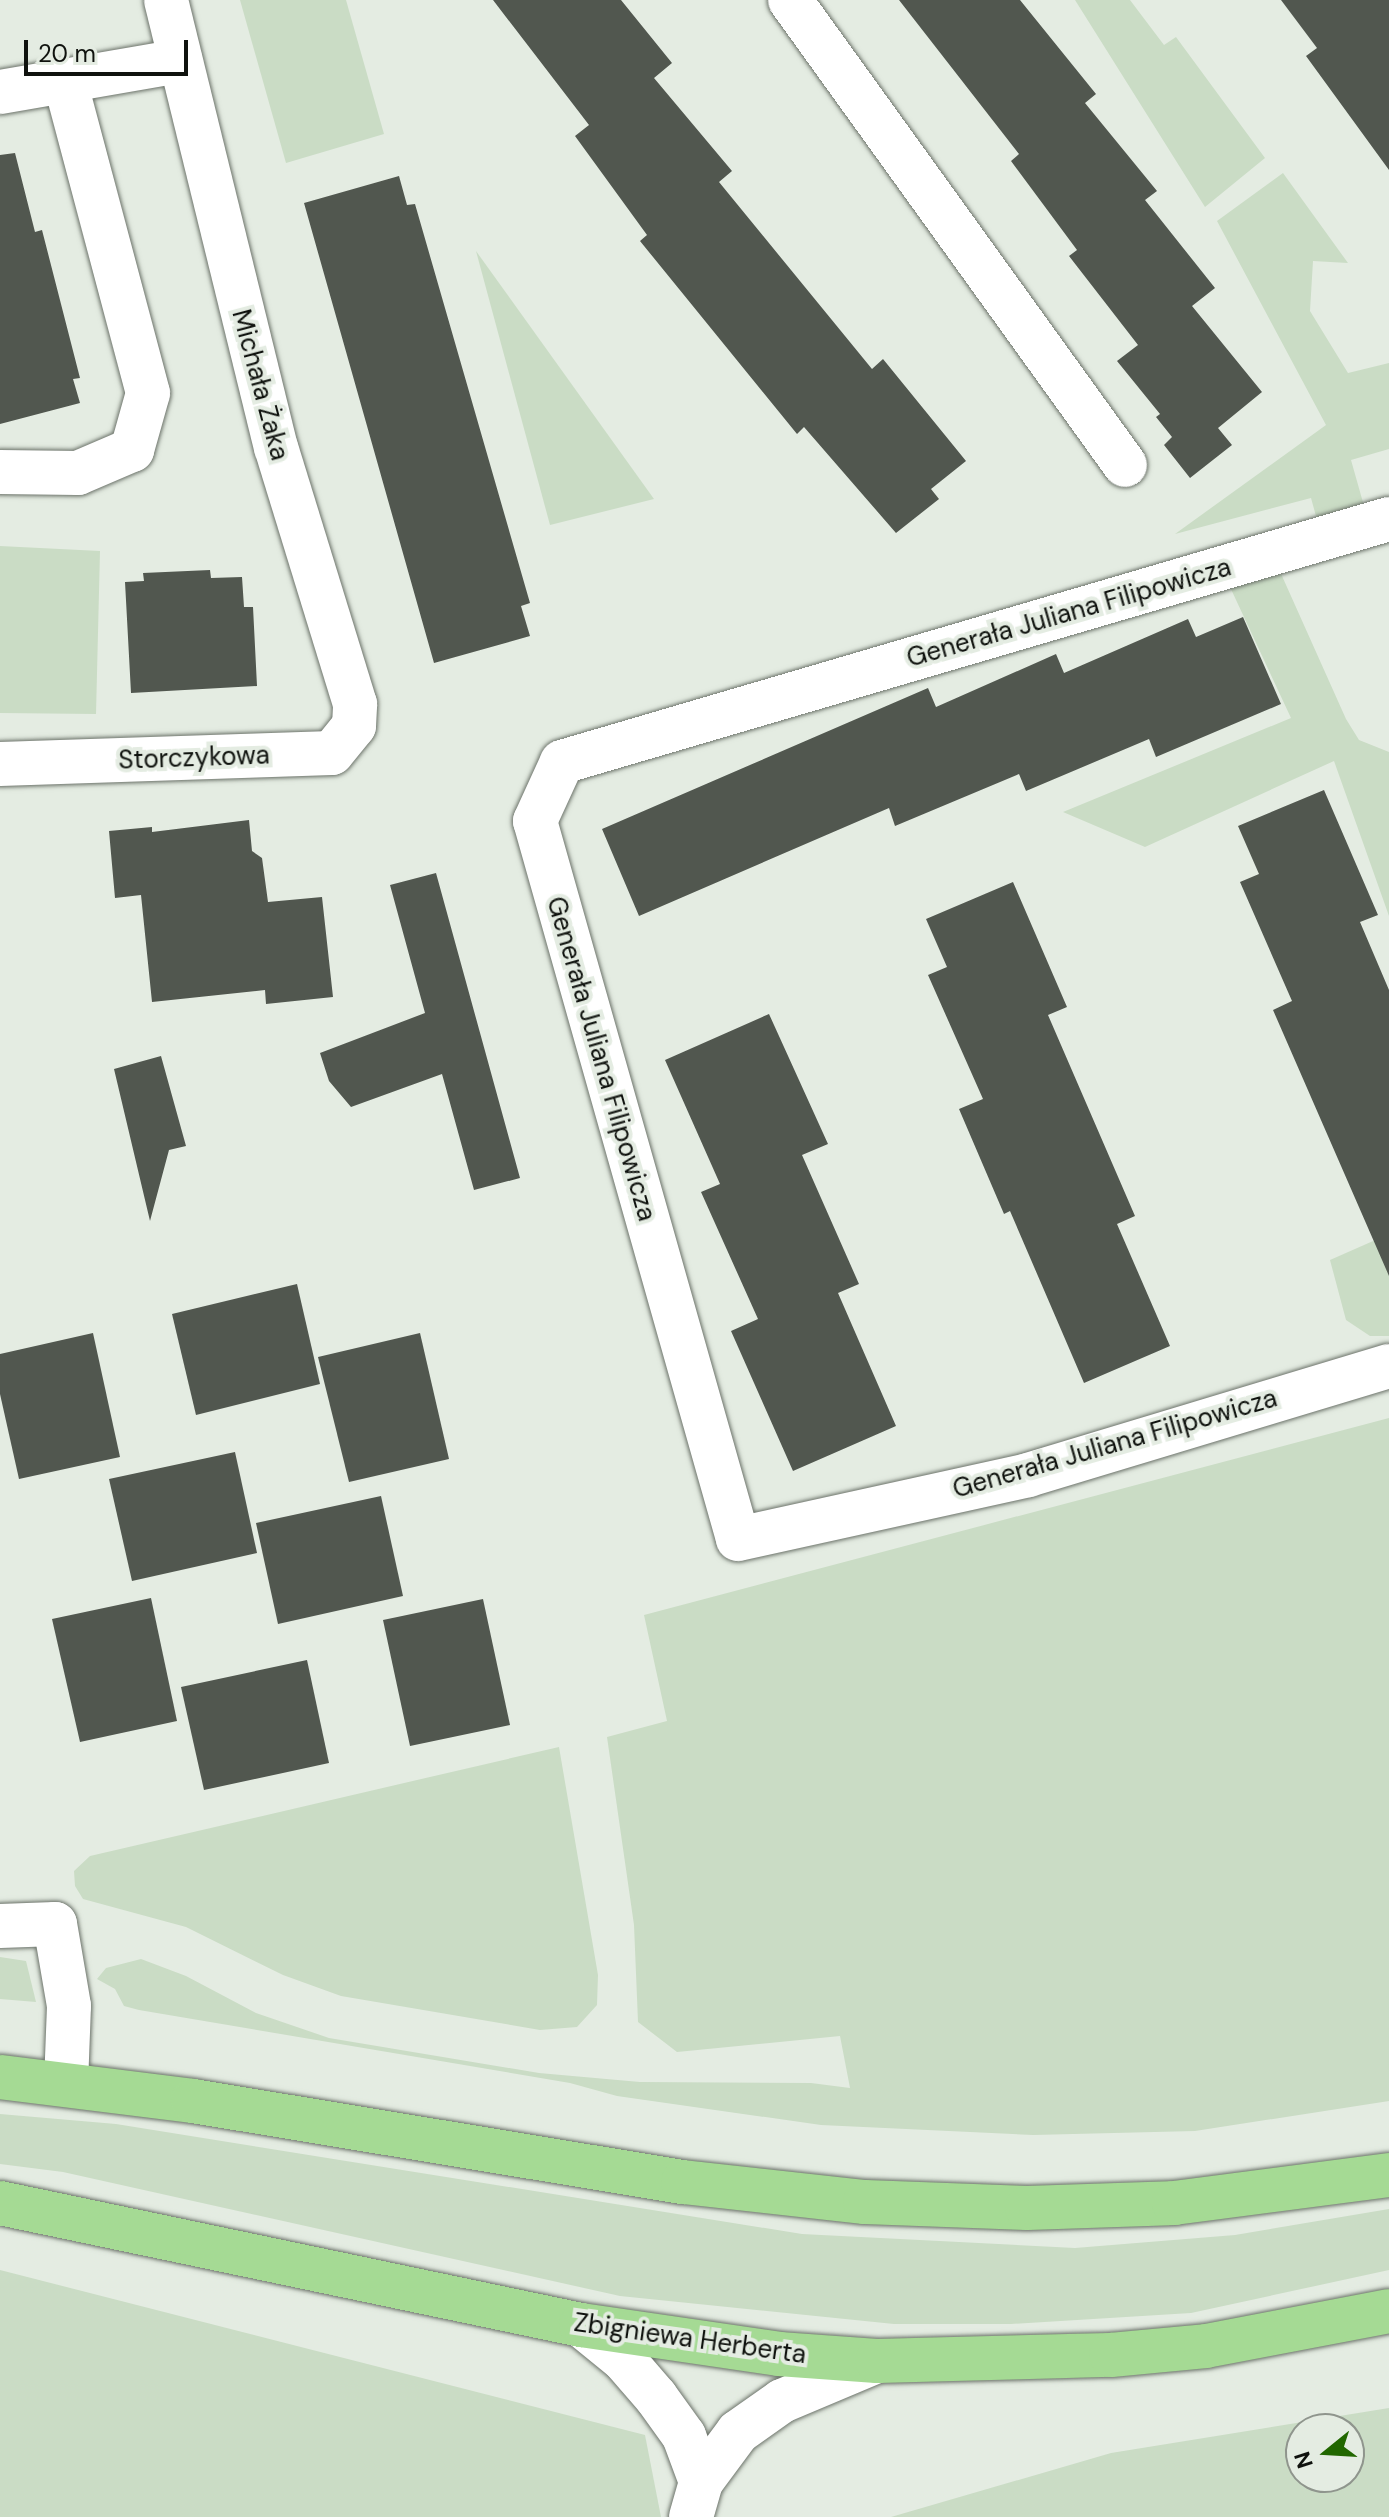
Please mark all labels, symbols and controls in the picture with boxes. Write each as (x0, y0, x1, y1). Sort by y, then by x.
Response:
scale bar (28, 24, 192, 74)
text: 20 m (38, 38, 96, 69)
street label: Michała Żaka (225, 306, 295, 464)
street label: Generała Juliana Filipowicza (903, 552, 1235, 674)
street label: Storczykowa (118, 740, 270, 776)
street label: Generała Juliana Filipowicza (540, 893, 662, 1225)
street label: Generała Juliana Filipowicza (949, 1383, 1281, 1505)
street label: Zbigniewa Herberta (572, 2307, 808, 2371)
north arrow (1285, 2413, 1365, 2493)
text: N (1287, 2448, 1320, 2472)

